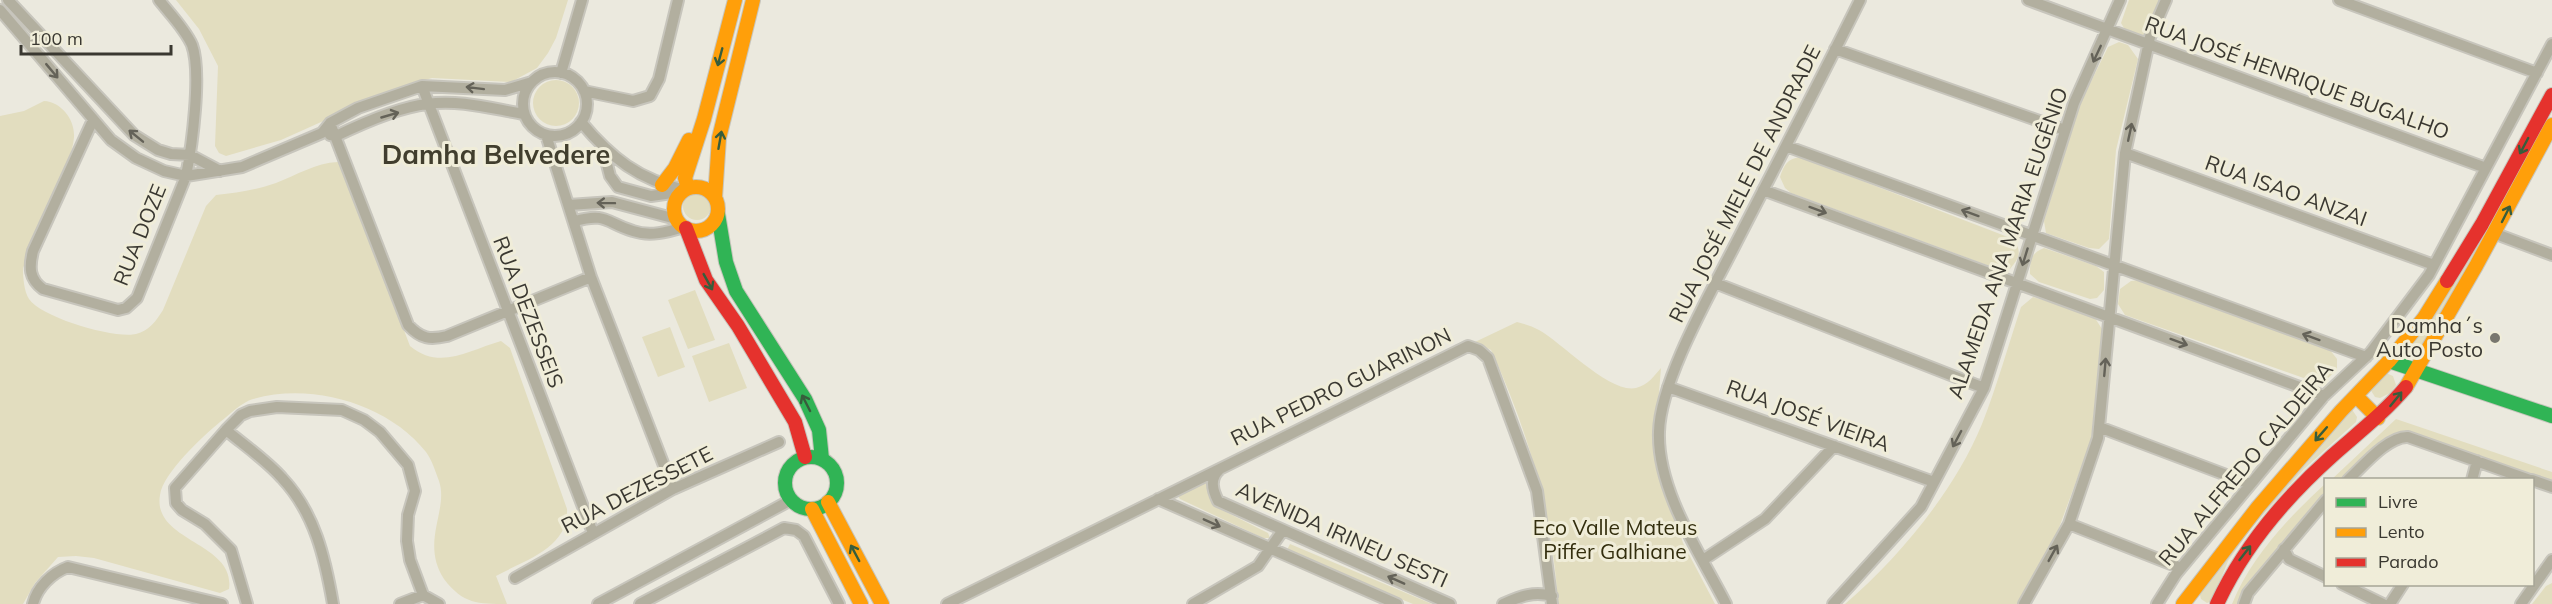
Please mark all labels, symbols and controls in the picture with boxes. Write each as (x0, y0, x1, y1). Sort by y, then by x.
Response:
street label: RUA JOSÉ HENRIQUE BUGALHO (2141, 10, 2453, 144)
scale bar (21, 18, 171, 56)
text: 100 m (30, 27, 83, 50)
street label: RUA JOSÉ MIELE DE ANDRADE (1663, 40, 1826, 327)
one-way arrow (2091, 44, 2102, 62)
one-way arrow (714, 47, 725, 66)
one-way arrow (45, 63, 58, 79)
one-way arrow (466, 82, 486, 93)
street label: ALAMEDA ANA MARIA EUGÊNIO (1941, 84, 2073, 402)
one-way arrow (380, 109, 399, 120)
one-way arrow (2124, 122, 2136, 141)
one-way arrow (128, 129, 144, 142)
one-way arrow (714, 130, 725, 150)
district label: Damha Belvedere (382, 137, 610, 171)
one-way arrow (2518, 137, 2529, 155)
street label: RUA ISAO ANZAI (2202, 149, 2371, 231)
street label: RUA DOZE (107, 180, 171, 289)
one-way arrow (597, 197, 617, 209)
one-way arrow (1808, 205, 1827, 216)
one-way arrow (2501, 205, 2513, 223)
one-way arrow (1961, 206, 1980, 217)
street label: RUA DEZESSEIS (488, 232, 570, 391)
one-way arrow (2019, 247, 2030, 266)
one-way arrow (702, 273, 714, 290)
place label: Damha´s Auto Posto (2376, 312, 2483, 362)
street label: RUA PEDRO GUARINON (1226, 321, 1455, 451)
one-way arrow (2302, 331, 2321, 342)
marker: Damha´s Auto Posto (2488, 331, 2502, 345)
one-way arrow (2169, 337, 2188, 348)
street label: RUA ALFREDO CALDEIRA (2152, 356, 2338, 570)
one-way arrow (2100, 358, 2111, 378)
street label: RUA JOSÉ VIEIRA (1723, 373, 1894, 457)
one-way arrow (2389, 391, 2402, 407)
one-way arrow (800, 395, 812, 413)
one-way arrow (2314, 426, 2328, 441)
one-way arrow (1951, 430, 1963, 447)
street label: RUA DEZESSETE (556, 440, 717, 539)
street label: AVENIDA IRINEU SESTI (1232, 476, 1452, 593)
legend (2324, 478, 2534, 586)
text: Livre (2378, 490, 2418, 513)
park label: Eco Valle Mateus Piffer Galhiane (1533, 514, 1697, 564)
one-way arrow (1202, 518, 1220, 529)
text: Lento (2378, 520, 2425, 543)
one-way arrow (849, 545, 861, 562)
one-way arrow (2047, 545, 2059, 562)
one-way arrow (2239, 545, 2252, 561)
text: Parado (2378, 550, 2438, 573)
one-way arrow (1388, 574, 1406, 586)

